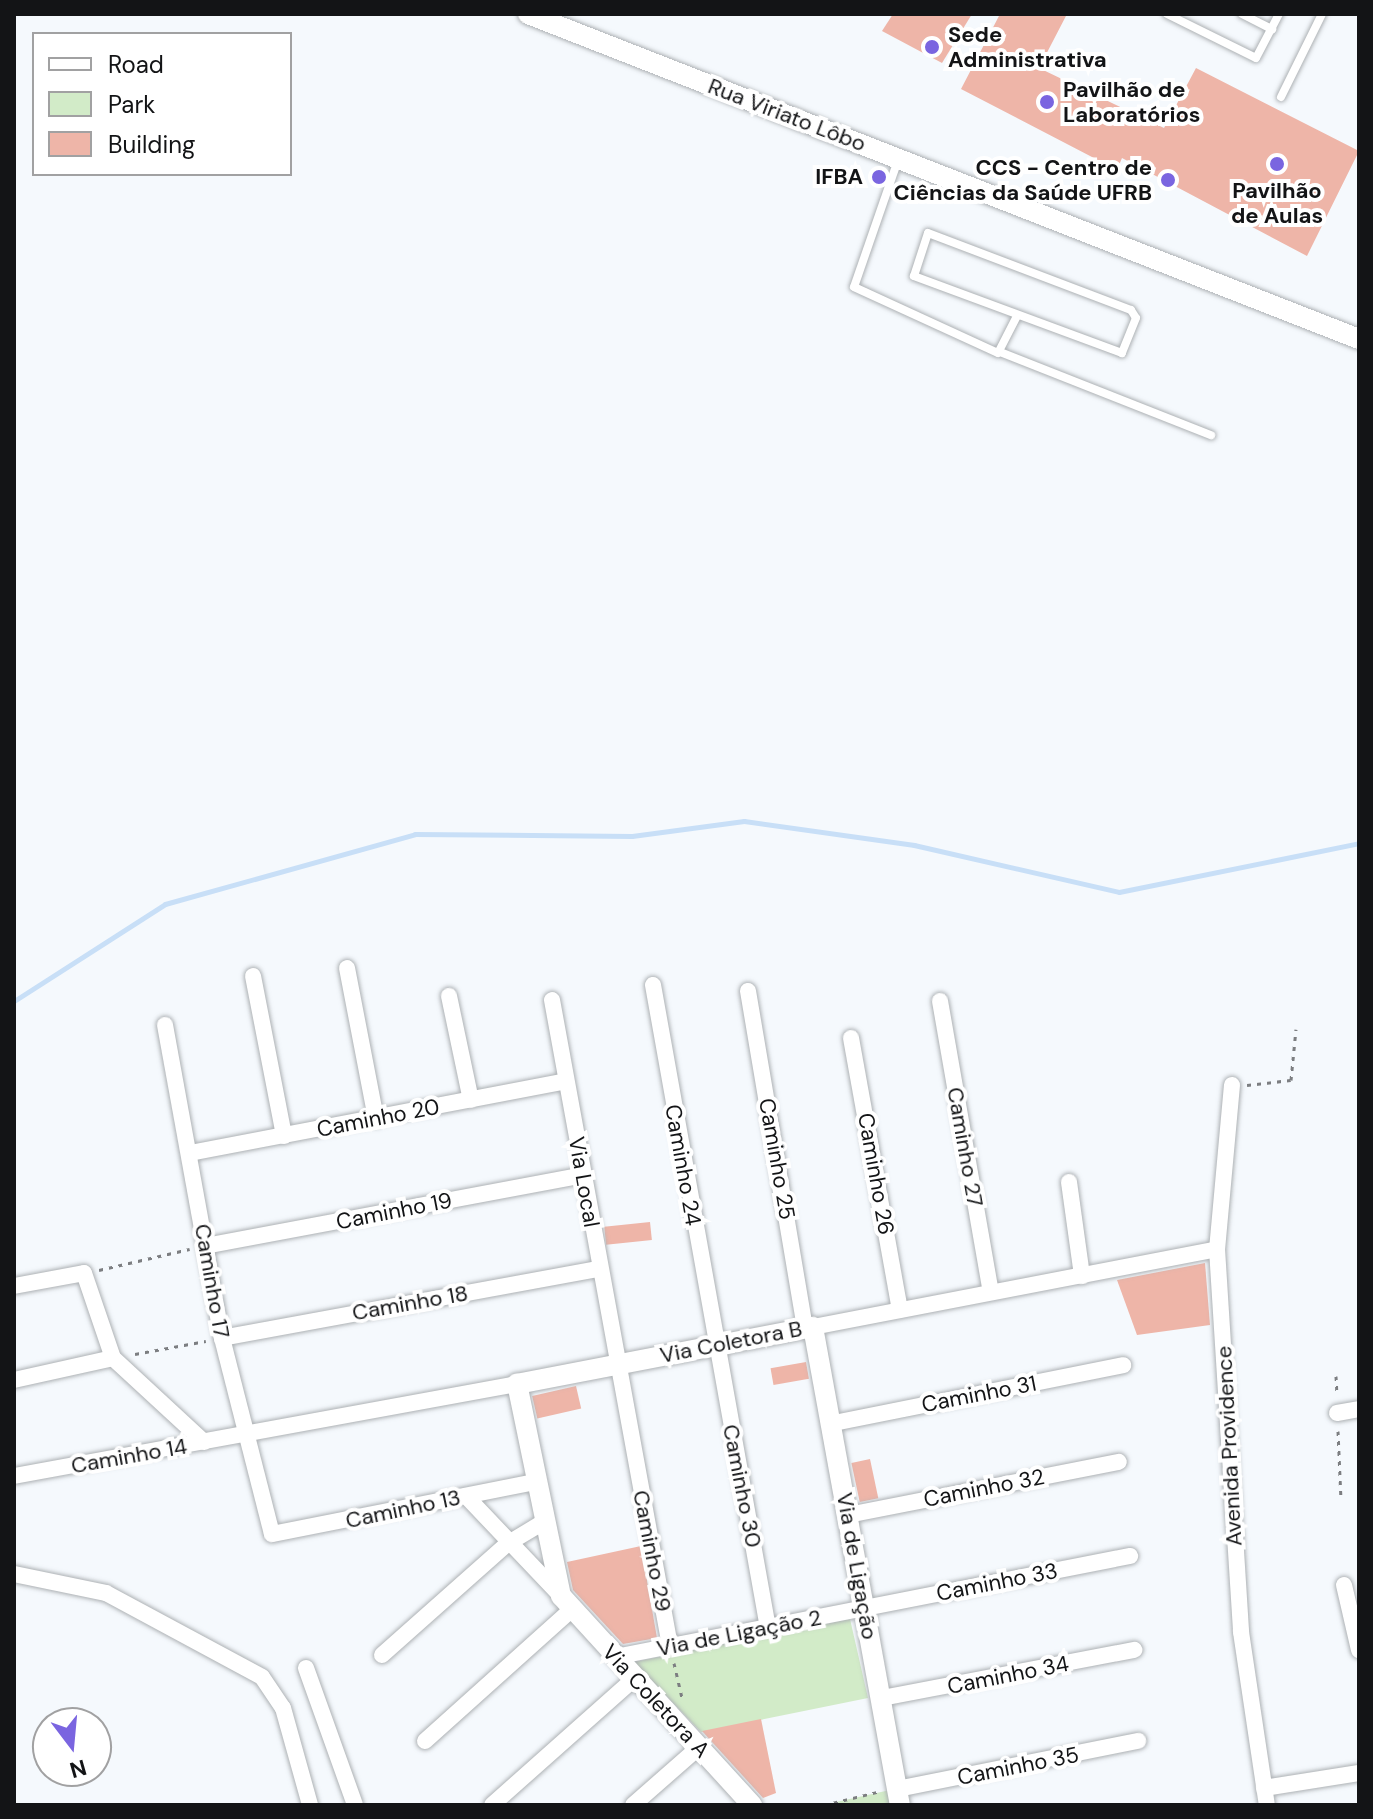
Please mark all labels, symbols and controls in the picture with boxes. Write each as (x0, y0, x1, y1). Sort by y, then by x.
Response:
place label: Sede Administrativa (948, 21, 1107, 72)
legend (32, 32, 292, 176)
marker: Sede Administrativa (923, 38, 941, 56)
text: Road (108, 49, 164, 80)
street label: Rua Viriato Lôbo (704, 73, 870, 157)
place label: Pavilhão de Laboratórios (1063, 76, 1201, 128)
text: Park (108, 89, 155, 120)
marker: Pavilhão de Laboratórios (1038, 93, 1056, 111)
text: Building (108, 129, 195, 160)
place label: CCS - Centro de Ciências da Saúde UFRB (894, 154, 1152, 206)
marker: Pavilhão de Aulas (1268, 155, 1286, 173)
place label: IFBA (815, 164, 863, 190)
marker: IFBA (870, 168, 888, 186)
marker: CCS - Centro de Ciências da Saúde UFRB (1159, 171, 1177, 189)
place label: Pavilhão de Aulas (1231, 177, 1323, 228)
street label: Caminho 27 (942, 1085, 988, 1209)
street label: Caminho 20 (314, 1093, 442, 1143)
street label: Caminho 25 (753, 1096, 801, 1222)
street label: Caminho 24 (659, 1102, 707, 1228)
street label: Caminho 26 (852, 1111, 900, 1237)
street label: Via Local (563, 1135, 605, 1229)
street label: Caminho 19 (334, 1187, 454, 1235)
street label: Caminho 17 (189, 1222, 235, 1340)
street label: Caminho 18 (350, 1280, 470, 1326)
street label: Via Coletora B (658, 1315, 804, 1369)
street label: Avenida Providence (1211, 1345, 1247, 1547)
street label: Caminho 31 (919, 1370, 1039, 1418)
street label: Caminho 30 (717, 1422, 767, 1550)
street label: Caminho 14 (69, 1433, 189, 1479)
street label: Caminho 32 (921, 1463, 1047, 1513)
street label: Caminho 13 (343, 1484, 463, 1534)
street label: Caminho 29 (627, 1488, 677, 1614)
street label: Via de Ligação (831, 1490, 883, 1642)
street label: Caminho 33 (934, 1557, 1060, 1607)
street label: Via de Ligação 2 (654, 1604, 824, 1662)
street label: Via Coletora A (597, 1639, 715, 1763)
street label: Caminho 34 (945, 1650, 1071, 1700)
north arrow (32, 1707, 112, 1787)
street label: Caminho 35 (955, 1741, 1081, 1791)
text: N (66, 1752, 90, 1785)

